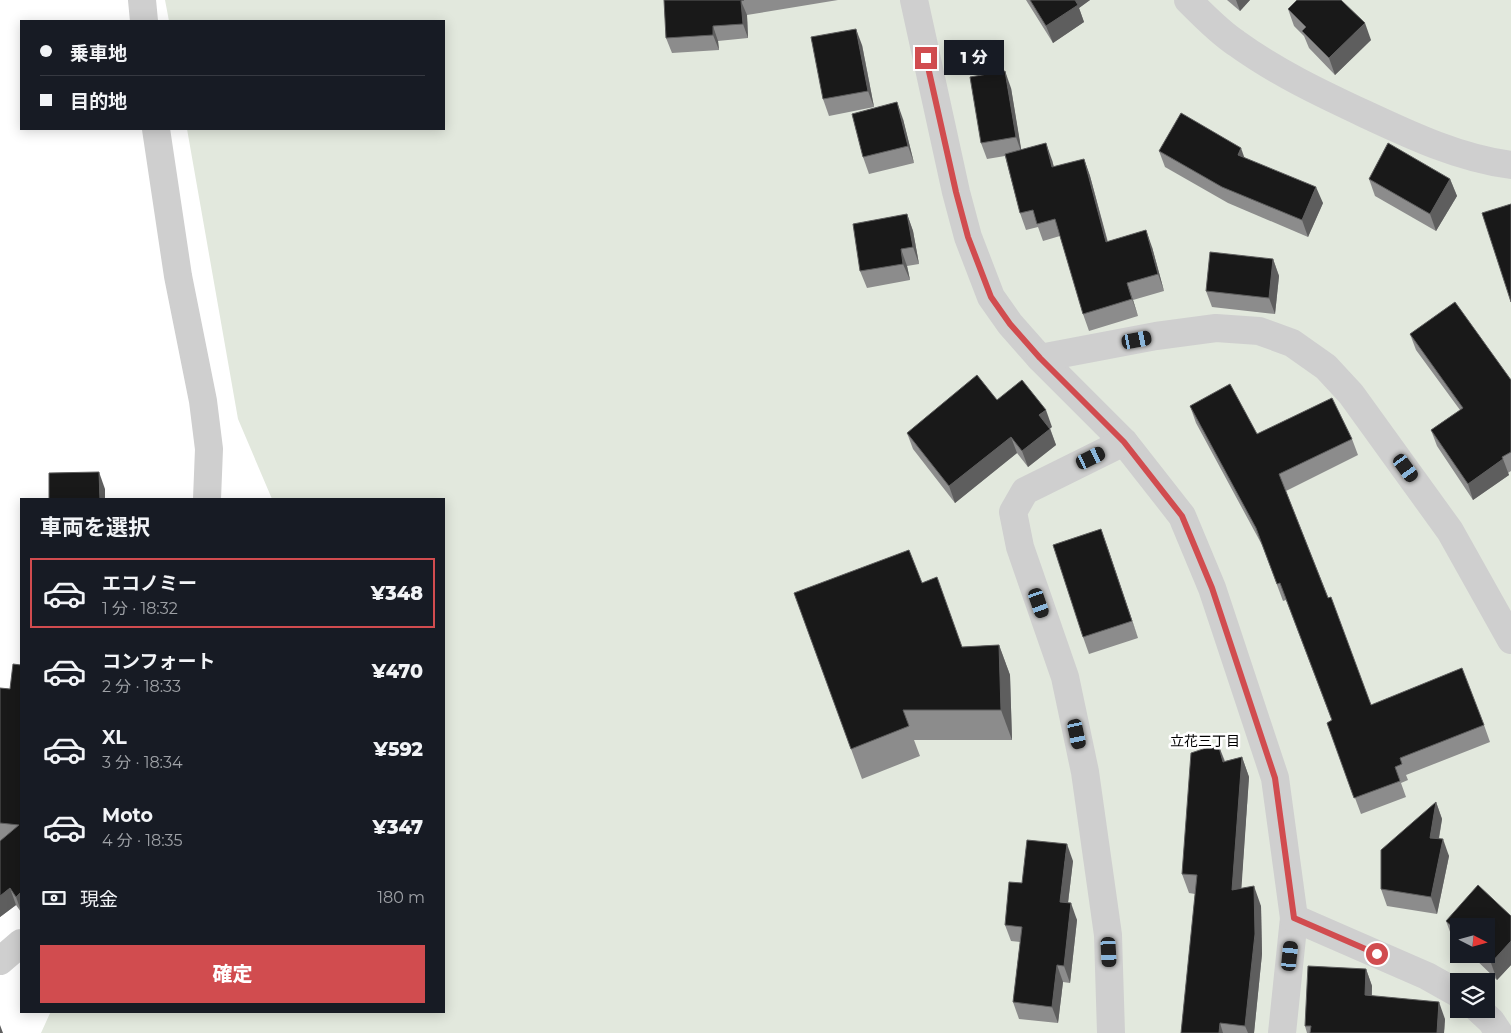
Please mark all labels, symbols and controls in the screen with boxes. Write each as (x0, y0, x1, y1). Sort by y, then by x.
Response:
callout: 1 分 (944, 40, 1004, 76)
text: 乗車地 (70, 42, 127, 65)
route end (915, 47, 937, 69)
text: 1 分 (960, 48, 988, 67)
text: 目的地 (70, 90, 127, 113)
car (1120, 330, 1153, 350)
car (1074, 445, 1107, 471)
car (1391, 451, 1420, 485)
text: 車両を選択 (40, 514, 150, 541)
icon: car (42, 571, 87, 616)
text: エコノミー (102, 572, 197, 595)
text: ¥348 (371, 582, 423, 605)
car (1027, 586, 1050, 620)
text: 1 分 · 18:32 (102, 599, 178, 618)
icon: car (42, 649, 87, 694)
text: コンフォート (102, 650, 215, 673)
text: ¥470 (372, 660, 423, 683)
text: 2 分 · 18:33 (102, 677, 181, 696)
car (1066, 718, 1087, 750)
text: XL (102, 726, 127, 749)
icon: car (42, 727, 87, 772)
district label: 立花三丁目 (1170, 732, 1240, 750)
text: ¥592 (374, 738, 423, 761)
text: 3 分 · 18:34 (102, 753, 183, 772)
text: Moto (102, 804, 153, 827)
icon: car (42, 805, 87, 850)
text: ¥347 (372, 816, 423, 839)
text: 4 分 · 18:35 (102, 831, 182, 850)
icon: cash (40, 884, 68, 912)
text: 現金 (80, 888, 118, 911)
text: 180 m (377, 888, 425, 907)
north arrow (1450, 918, 1495, 962)
map controls (1450, 918, 1495, 1018)
car (1100, 937, 1117, 967)
car (1280, 940, 1299, 972)
route start (1366, 943, 1388, 965)
button: 確定 (40, 945, 425, 1003)
button: layers (1450, 973, 1495, 1018)

